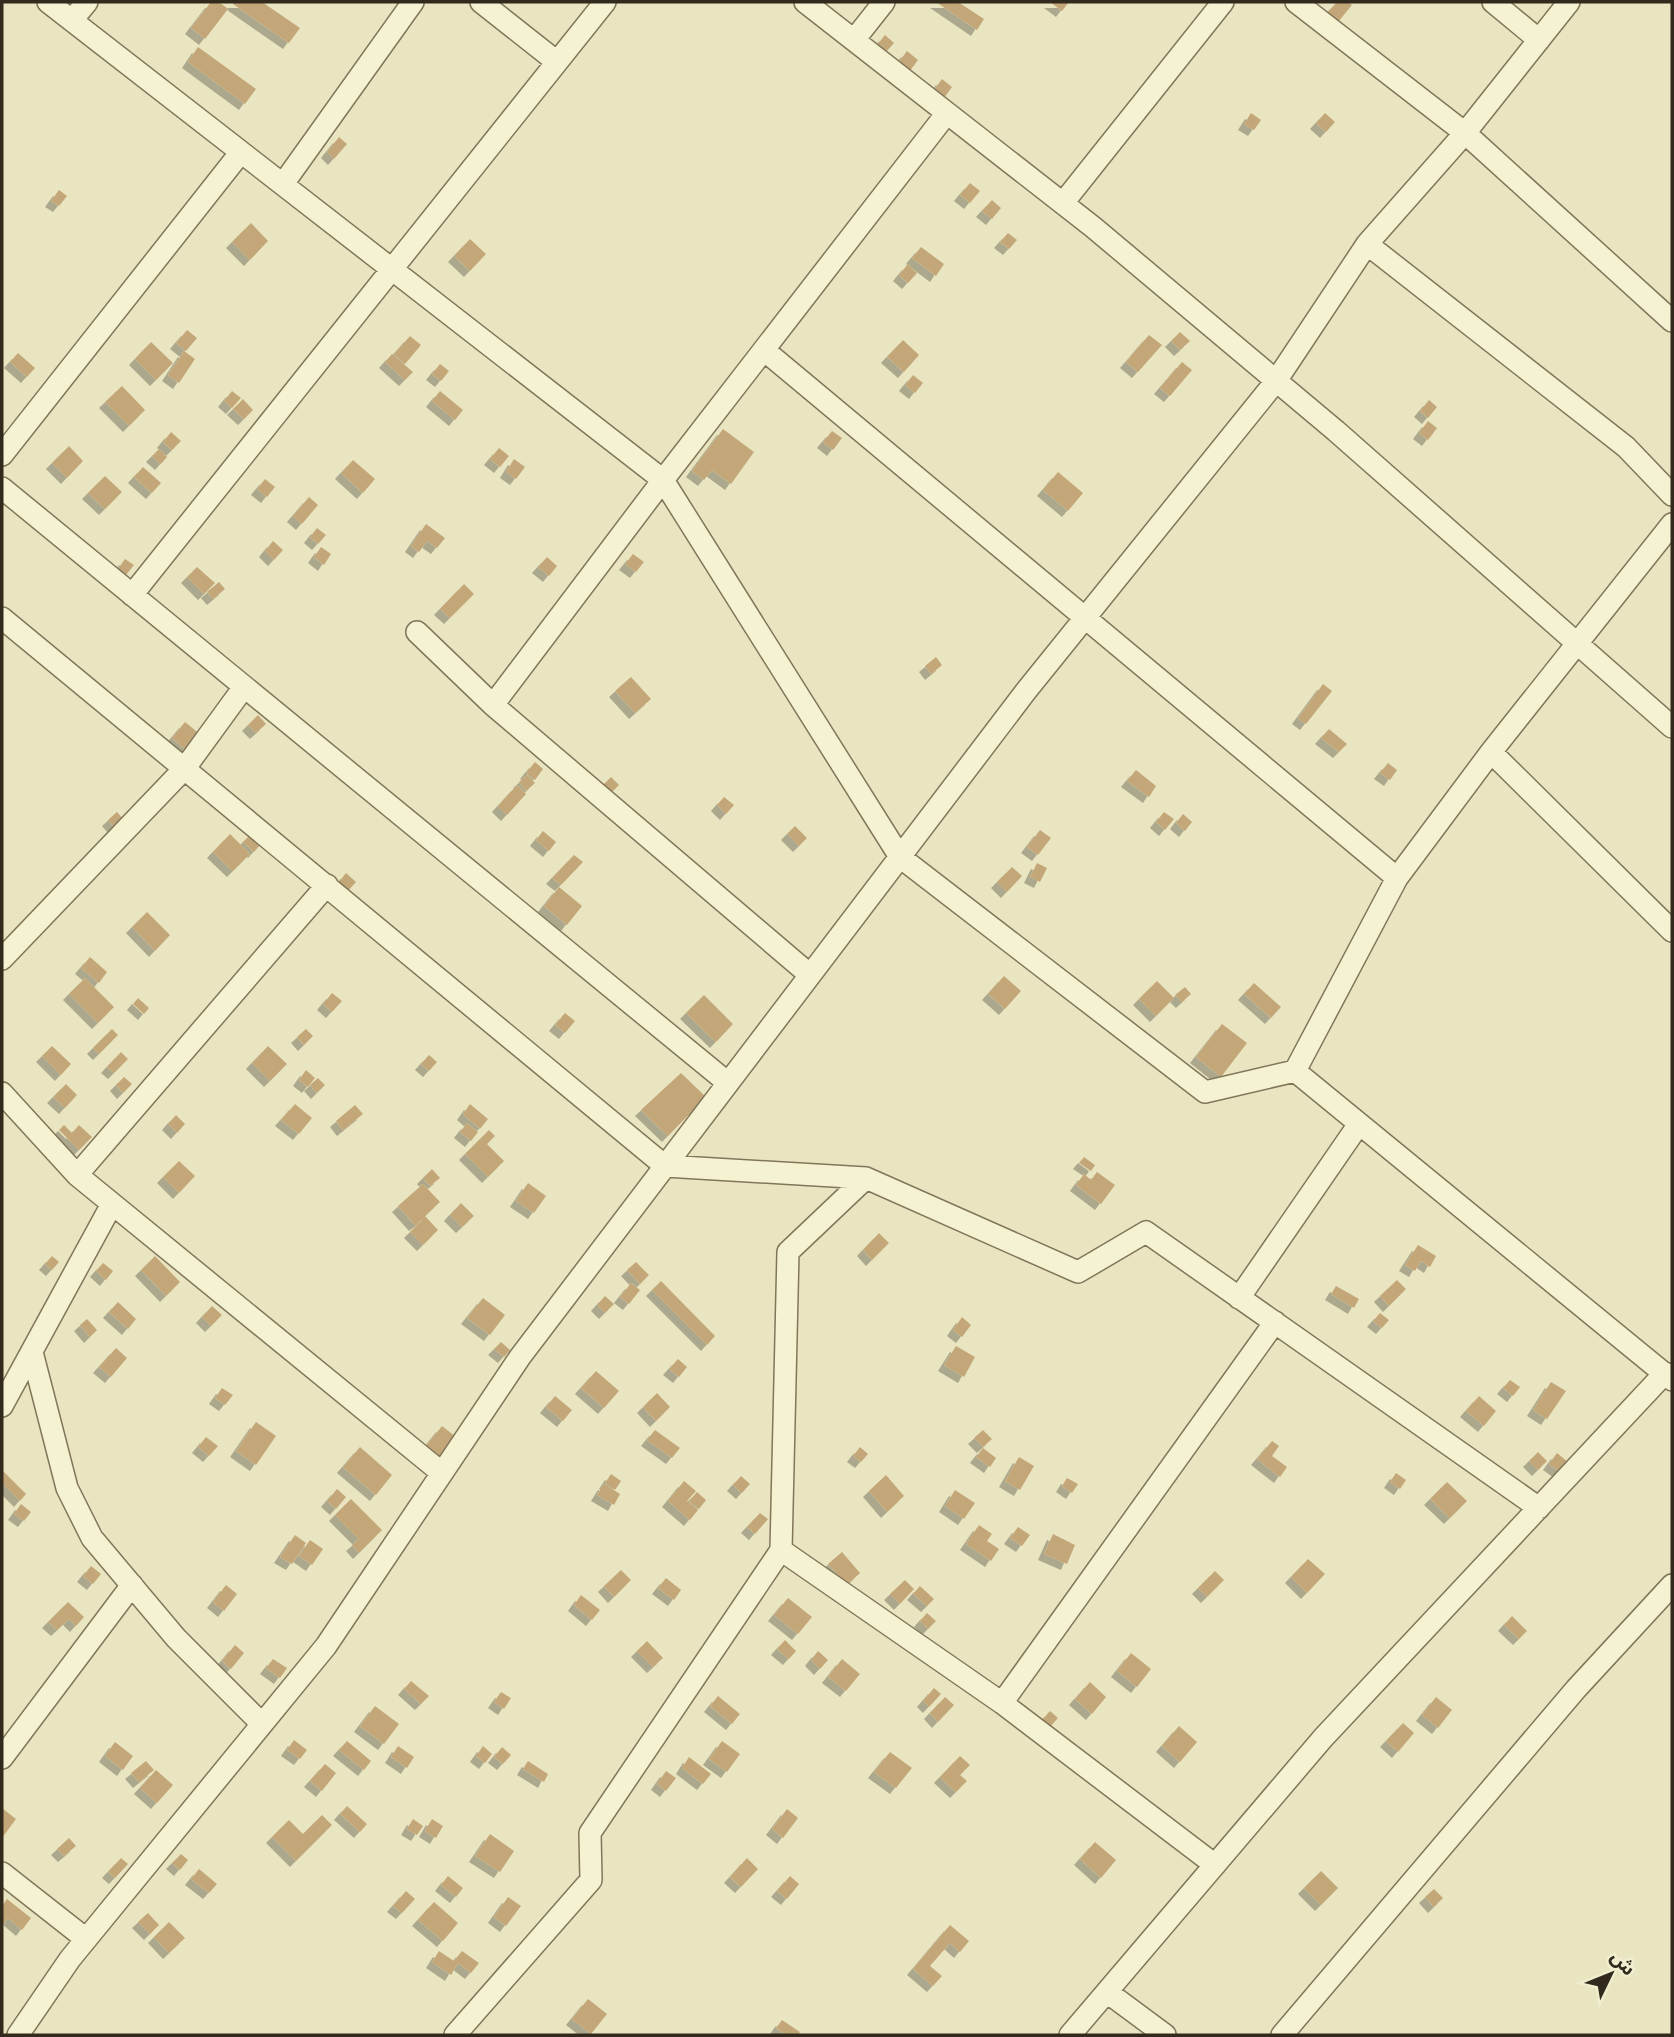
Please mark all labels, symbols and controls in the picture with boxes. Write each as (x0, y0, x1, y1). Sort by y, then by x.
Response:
north arrow (1576, 1939, 1646, 2009)
text: ش (1603, 1944, 1642, 1983)

